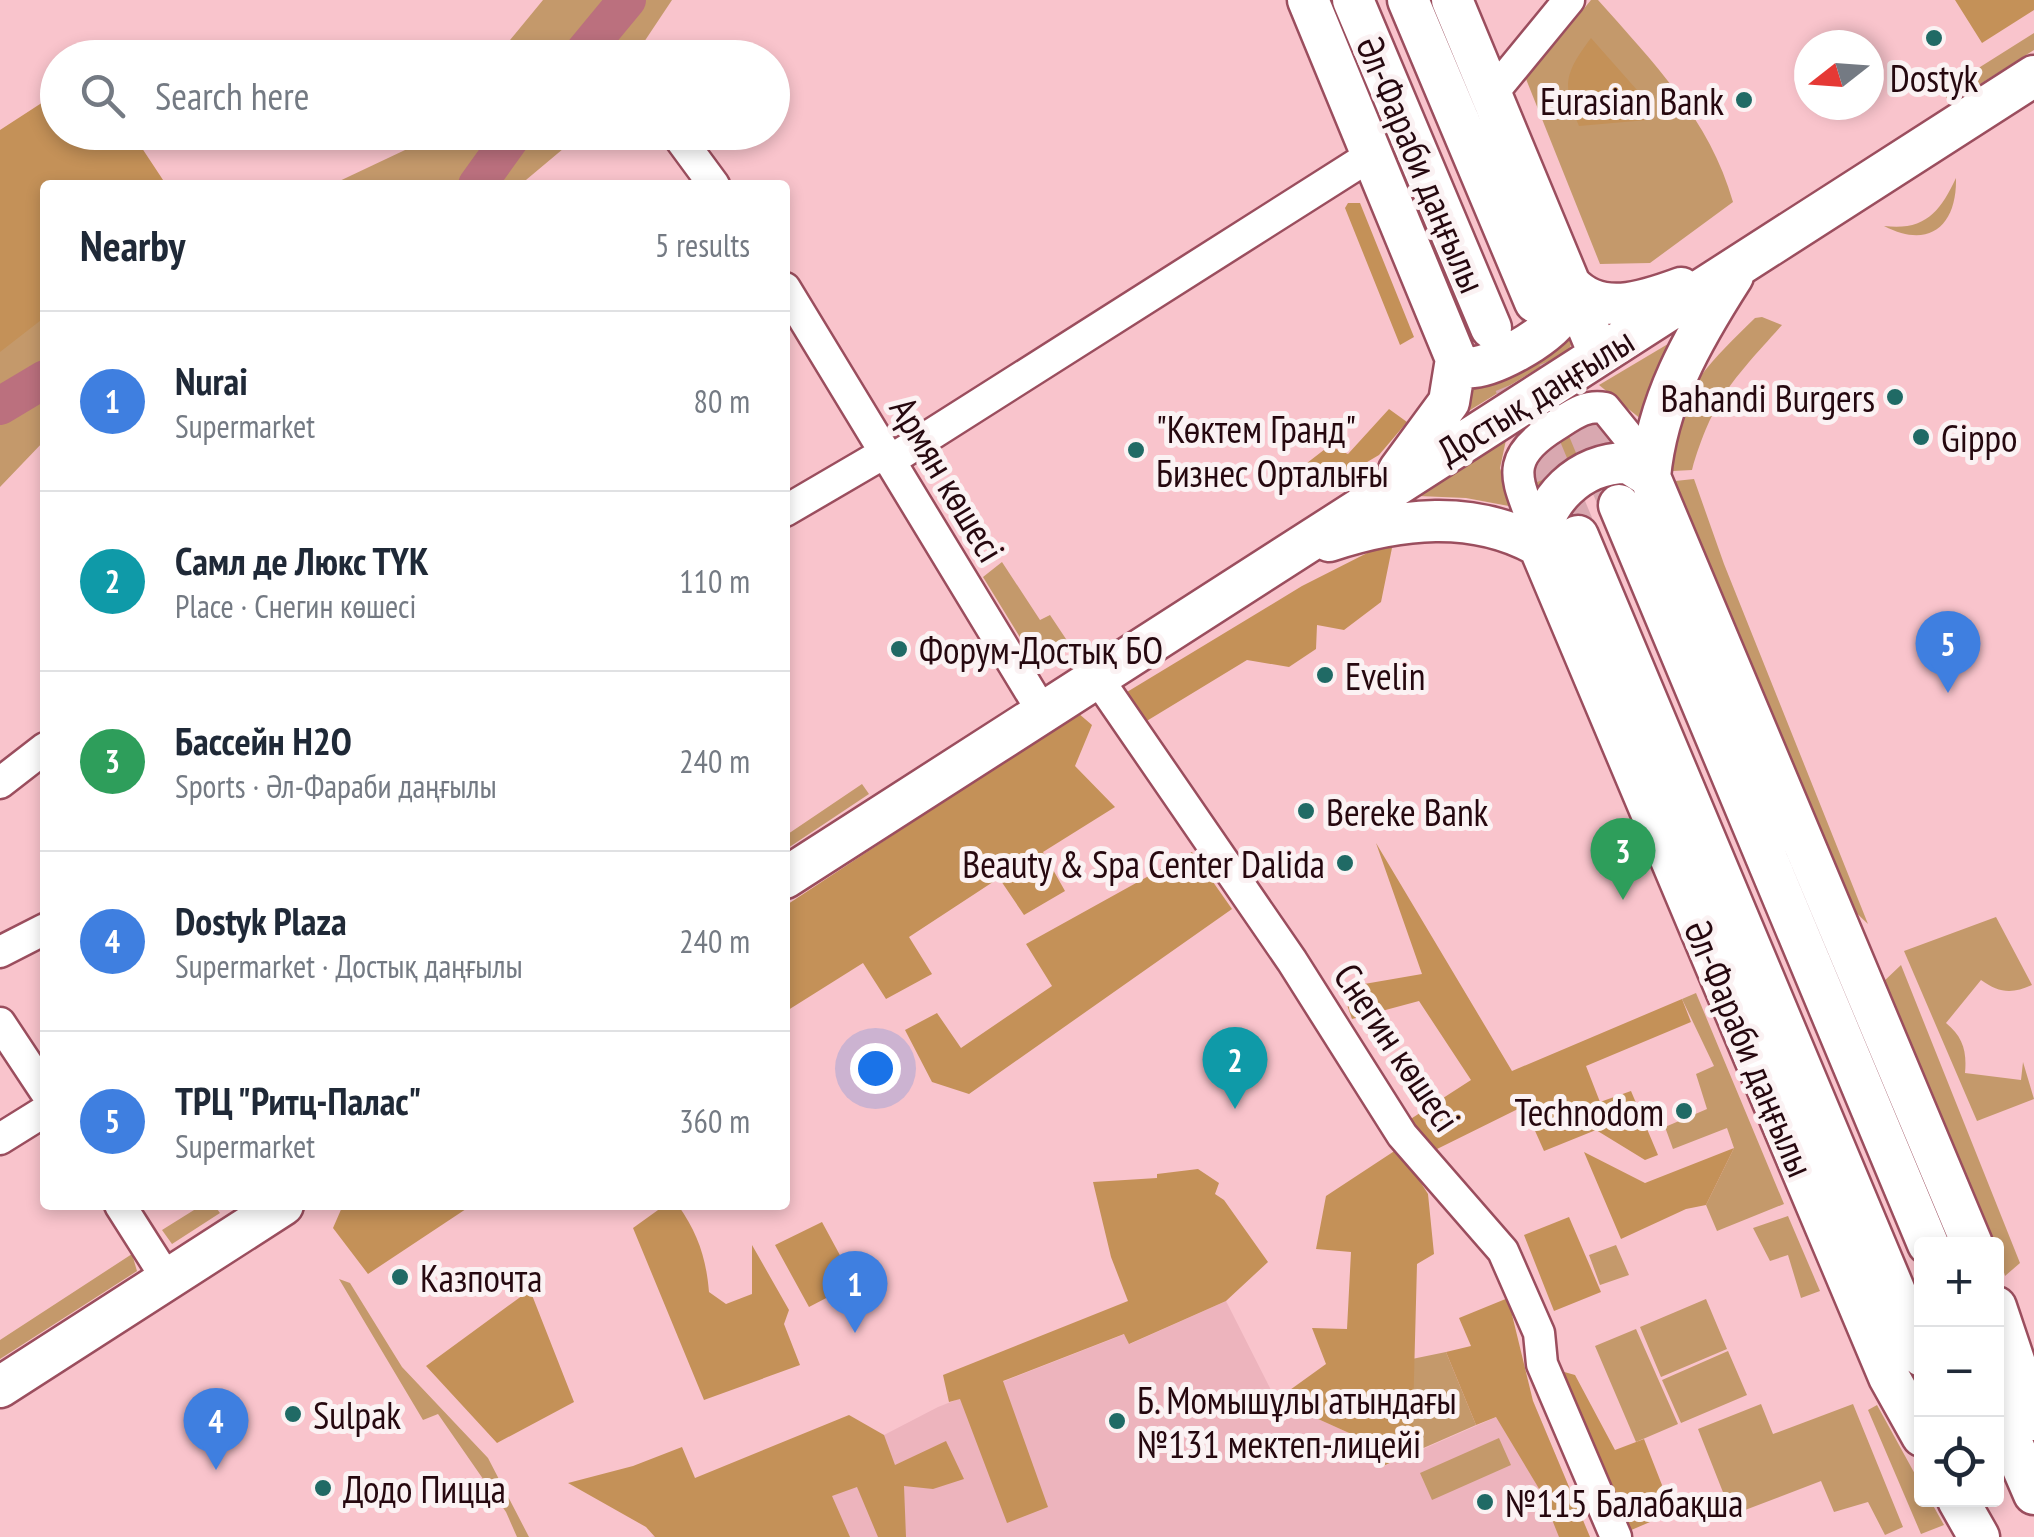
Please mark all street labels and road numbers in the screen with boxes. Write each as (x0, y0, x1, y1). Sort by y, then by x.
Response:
street label: Әл-Фараби даңғылы (1346, 28, 1498, 300)
street label: Достық даңғылы (1428, 315, 1642, 475)
street label: Армян көшесі (880, 387, 1016, 571)
street label: Әл-Фараби даңғылы (1674, 912, 1826, 1184)
street label: Снегин көшесі (1324, 953, 1472, 1141)

